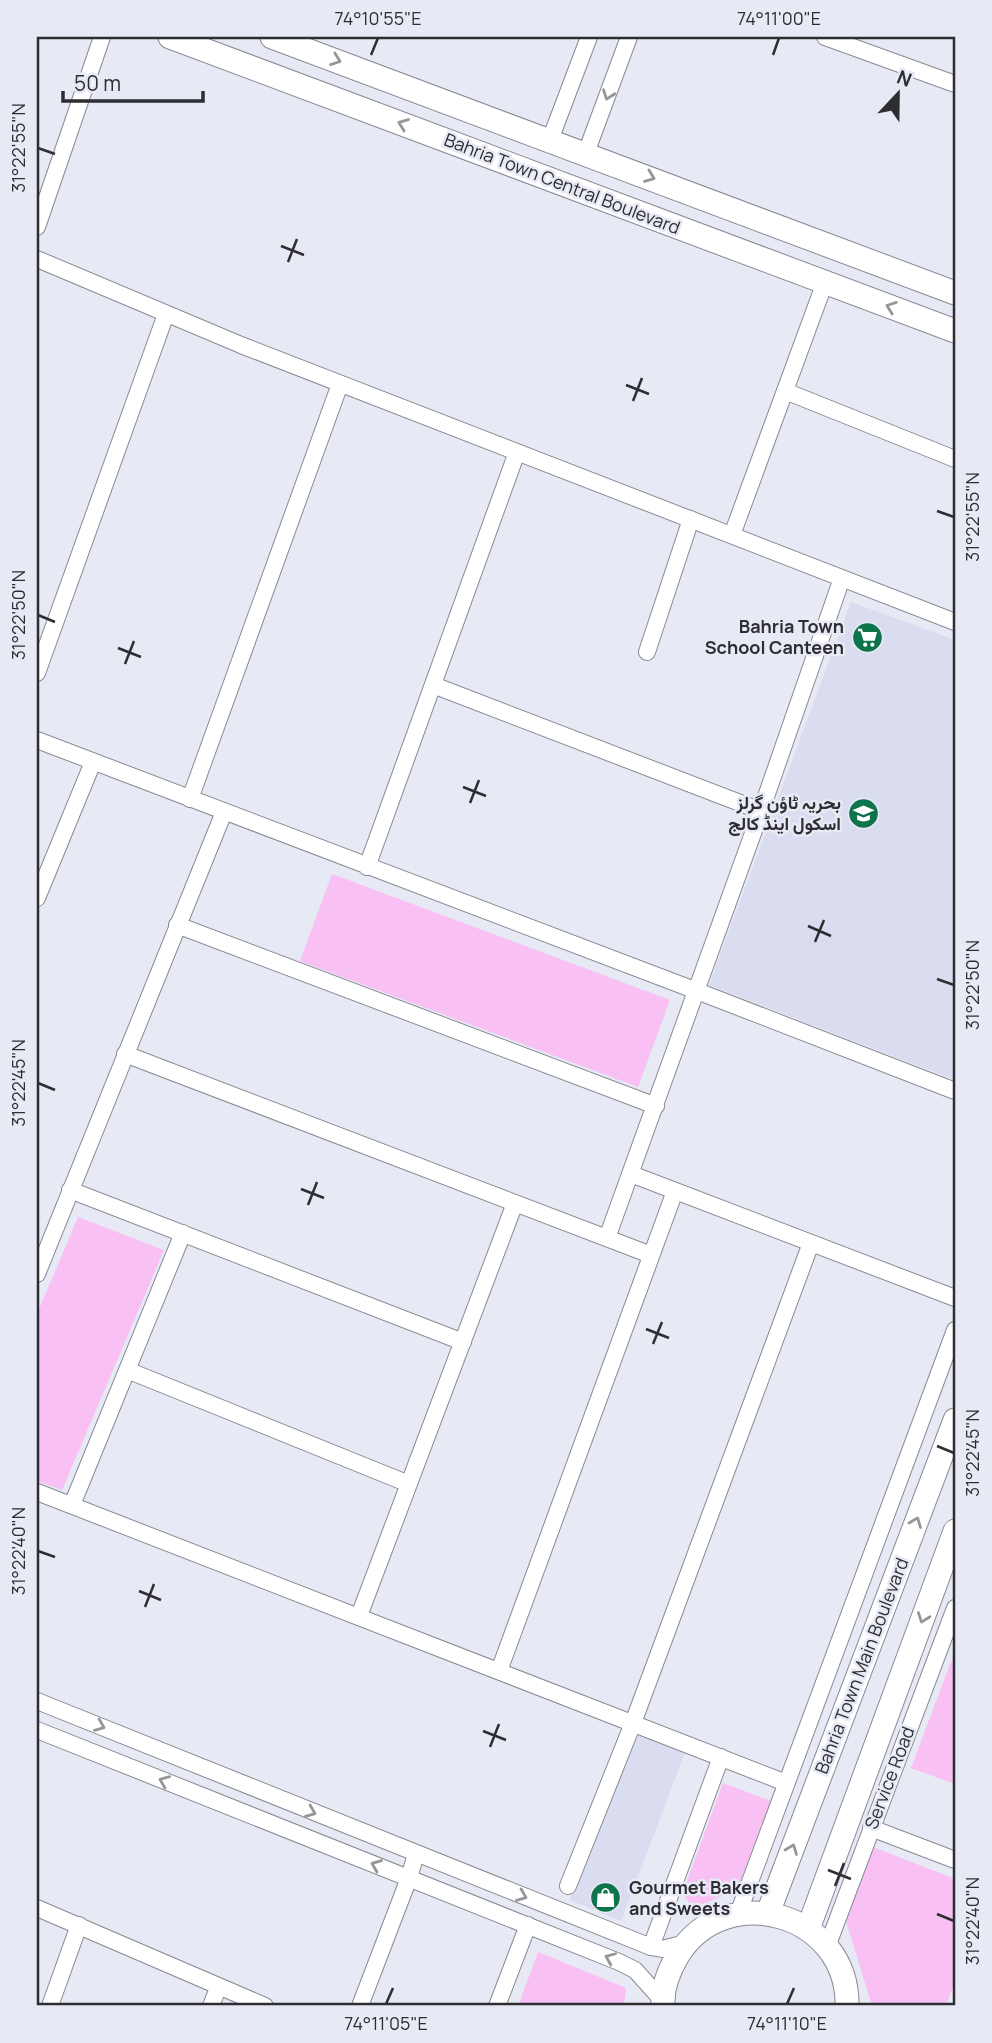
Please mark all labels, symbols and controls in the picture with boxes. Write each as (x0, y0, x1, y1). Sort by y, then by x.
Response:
text: 74°10'55"E (335, 6, 421, 30)
text: 74°11'00"E (737, 6, 821, 30)
one-way arrow (329, 52, 341, 66)
scale bar (63, 60, 203, 104)
north arrow (862, 60, 932, 130)
text: N (893, 64, 916, 93)
text: 50 m (74, 69, 121, 97)
one-way arrow (602, 88, 616, 101)
text: 31°22'55"N (6, 103, 30, 193)
one-way arrow (397, 118, 409, 132)
street label: Bahria Town Central Boulevard (441, 127, 684, 239)
one-way arrow (643, 169, 655, 183)
one-way arrow (886, 301, 898, 315)
text: 31°22'55"N (960, 472, 984, 562)
text: 31°22'50"N (6, 570, 30, 660)
place label: Bahria Town School Canteen (705, 614, 844, 659)
supermarket icon: Bahria Town School Canteen (850, 620, 884, 654)
place label: بحریہ ٹاؤن گرلز اسکول اینڈ کالج (728, 790, 841, 836)
school or university icon: بحریہ ٹاؤن گرلز اسکول اینڈ کالج (847, 796, 881, 830)
text: 31°22'50"N (960, 940, 984, 1030)
text: 31°22'45"N (6, 1039, 30, 1127)
text: 31°22'45"N (960, 1409, 984, 1497)
text: 31°22'40"N (6, 1507, 30, 1595)
one-way arrow (908, 1517, 922, 1529)
street label: Bahria Town Main Boulevard (809, 1554, 913, 1777)
one-way arrow (917, 1612, 931, 1624)
one-way arrow (93, 1718, 105, 1732)
street label: Service Road (859, 1723, 920, 1832)
one-way arrow (159, 1775, 171, 1789)
one-way arrow (304, 1803, 316, 1817)
one-way arrow (784, 1844, 798, 1856)
one-way arrow (370, 1859, 383, 1873)
place label: Gourmet Bakers and Sweets (629, 1875, 769, 1920)
text: 31°22'40"N (960, 1877, 984, 1965)
shop icon: Gourmet Bakers and Sweets (589, 1881, 623, 1915)
one-way arrow (515, 1888, 527, 1902)
one-way arrow (604, 1953, 616, 1967)
text: 74°11'05"E (344, 2011, 428, 2035)
text: 74°11'10"E (747, 2011, 827, 2035)

